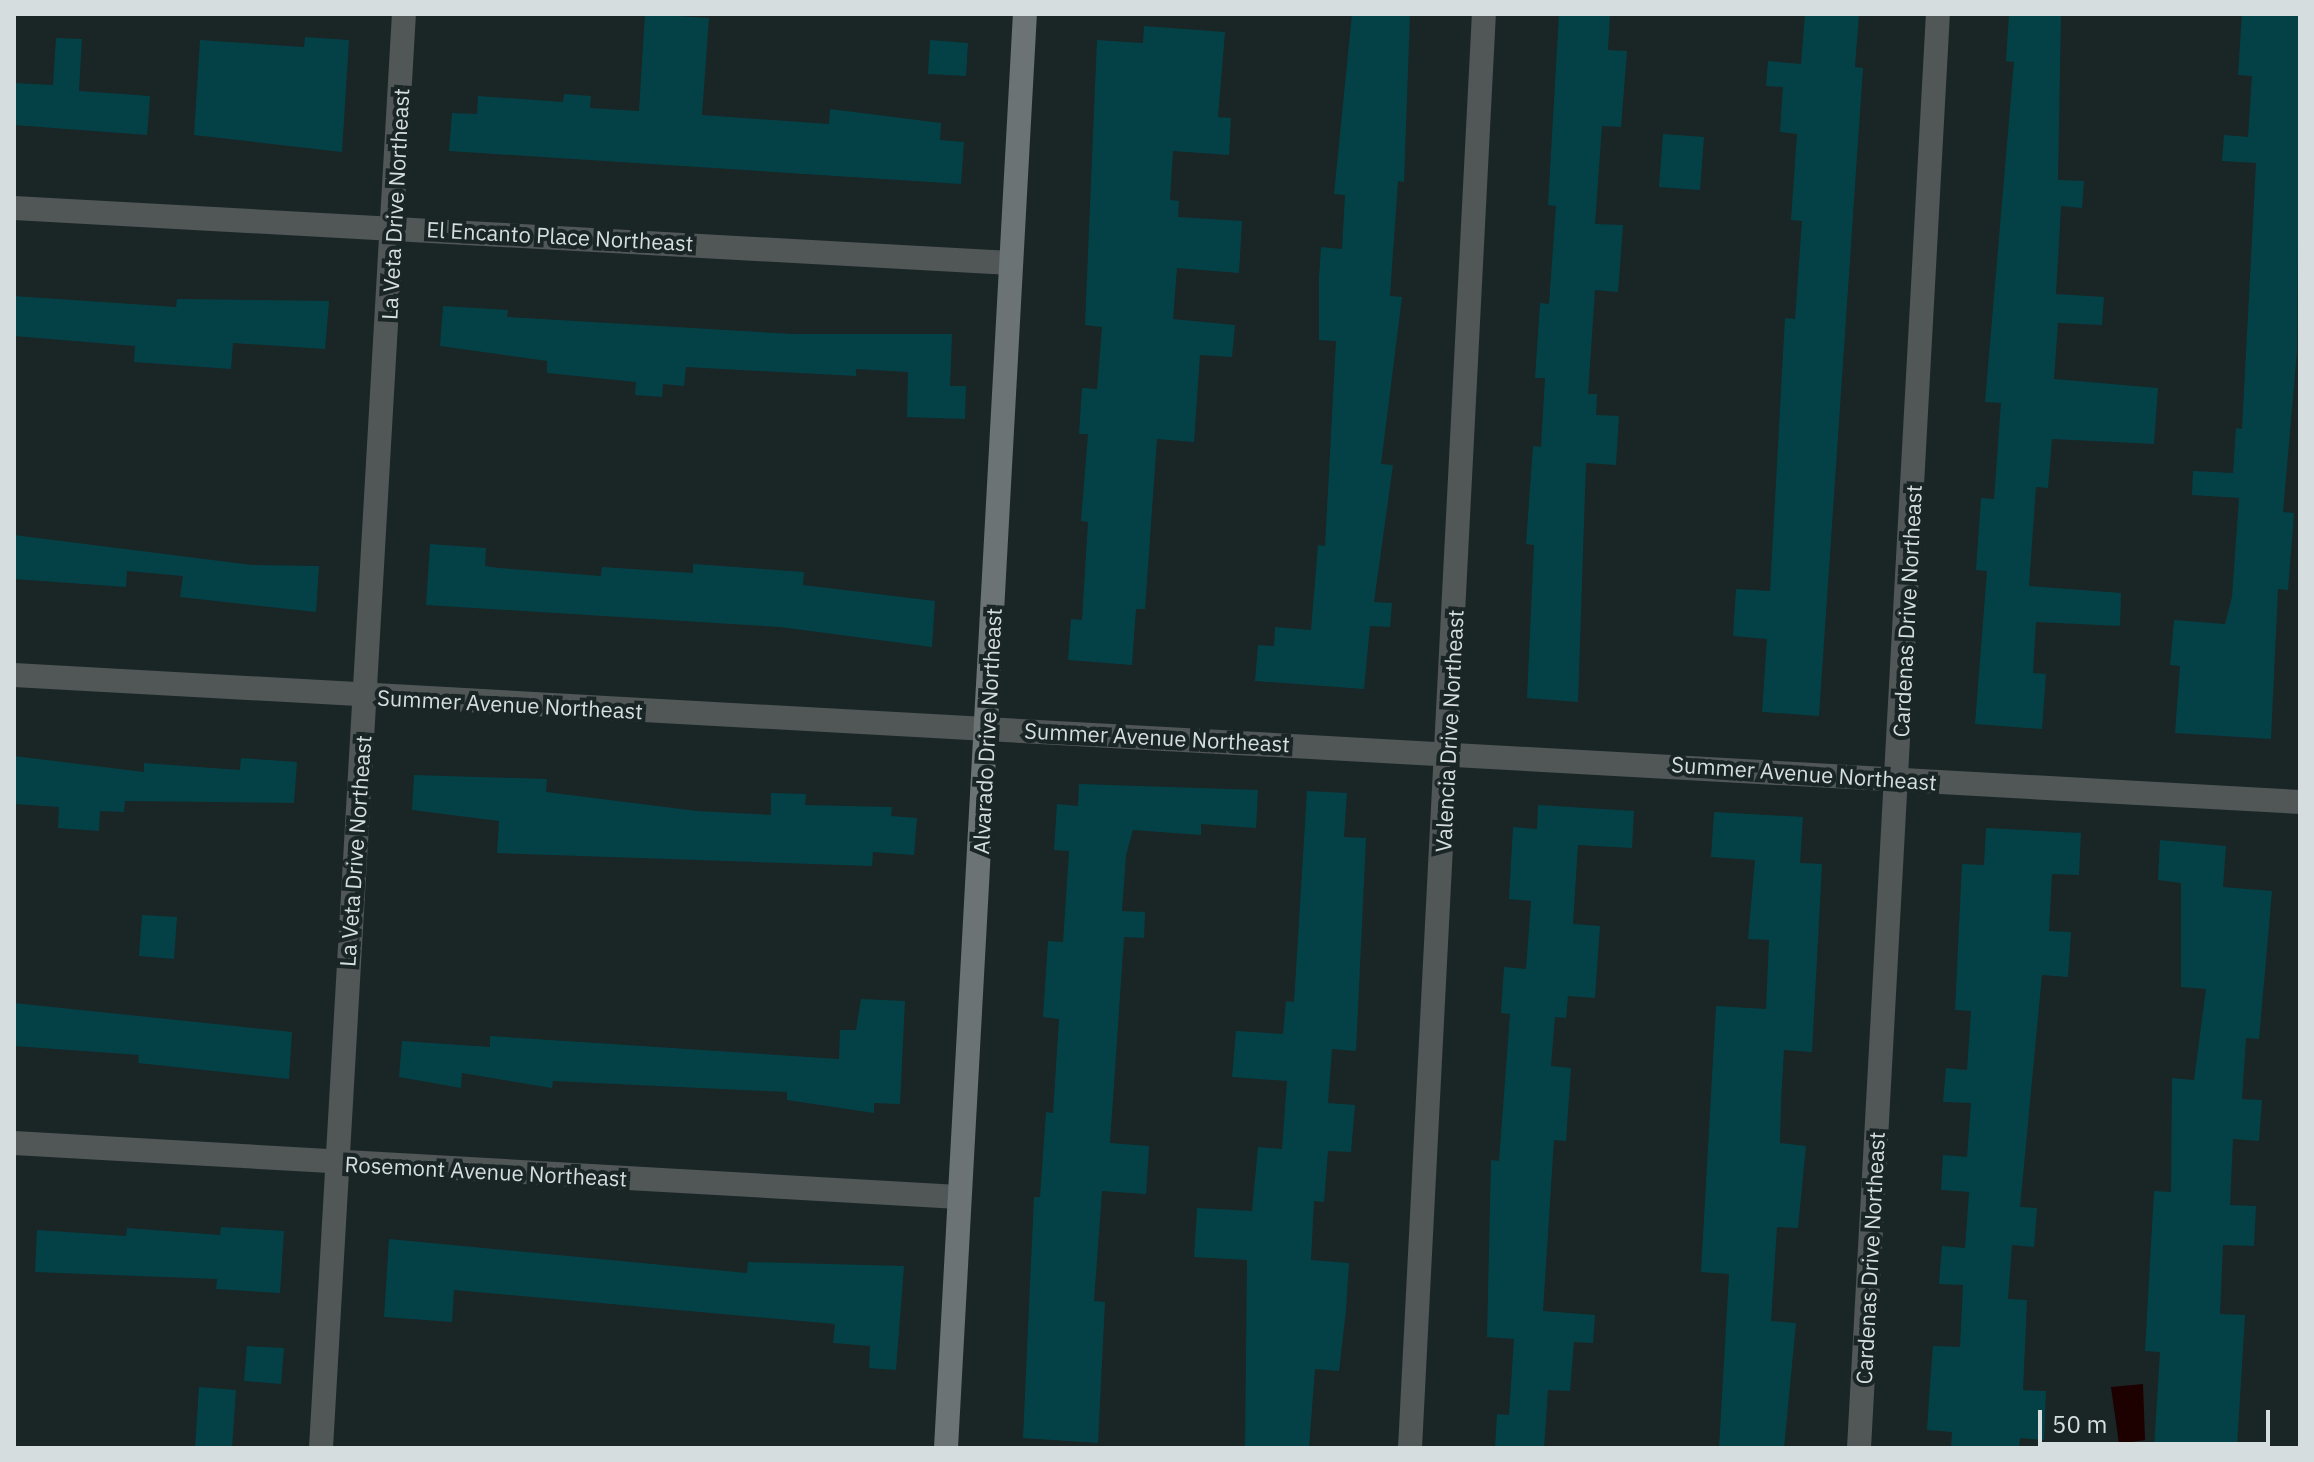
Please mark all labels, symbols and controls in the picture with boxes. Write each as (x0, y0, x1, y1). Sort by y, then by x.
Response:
street label: La Veta Drive Northeast (376, 87, 414, 321)
street label: El Encanto Place Northeast (426, 216, 694, 256)
street label: Cardenas Drive Northeast (1887, 484, 1927, 738)
street label: Alvarado Drive Northeast (967, 607, 1007, 855)
street label: Valencia Drive Northeast (1429, 609, 1469, 853)
street label: Summer Avenue Northeast (376, 684, 644, 724)
street label: Summer Avenue Northeast (1023, 717, 1291, 757)
street label: La Veta Drive Northeast (334, 734, 376, 968)
street label: Summer Avenue Northeast (1670, 751, 1938, 795)
street label: Cardenas Drive Northeast (1850, 1131, 1890, 1385)
street label: Rosemont Avenue Northeast (344, 1150, 628, 1192)
scale bar (2042, 1394, 2274, 1444)
text: 50 m (2052, 1408, 2107, 1440)

